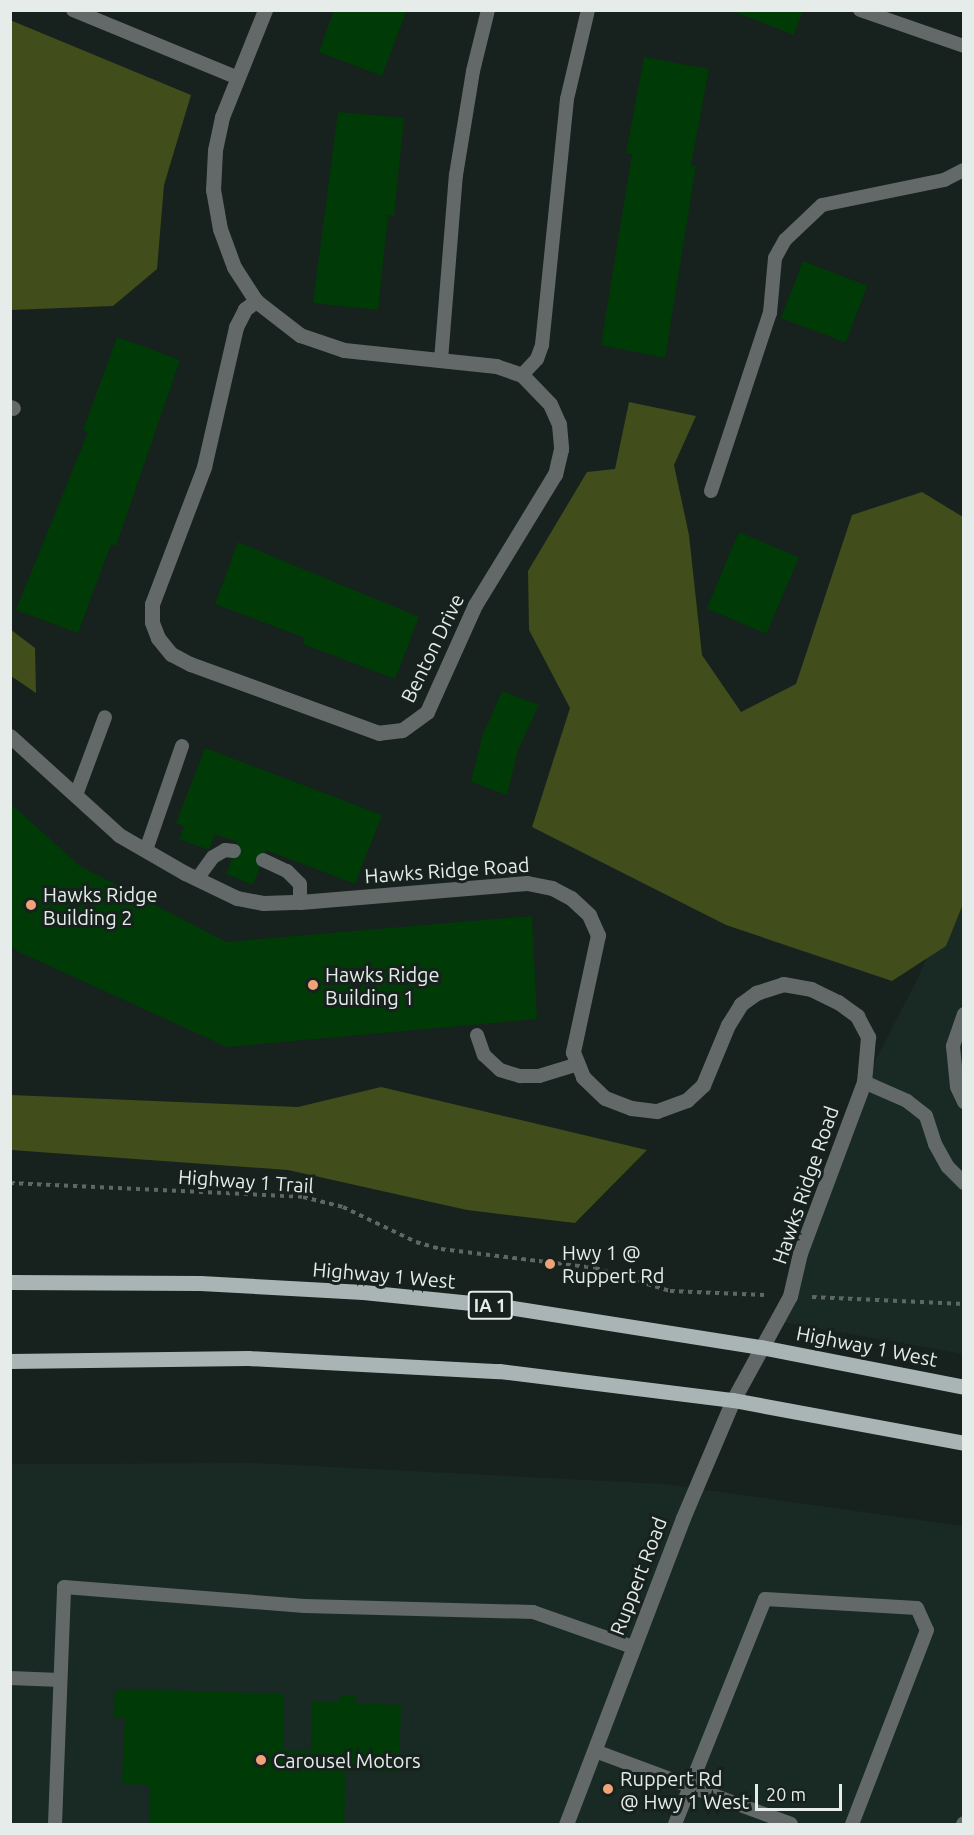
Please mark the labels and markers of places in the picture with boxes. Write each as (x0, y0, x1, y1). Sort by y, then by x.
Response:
place label: Hawks Ridge Building 2 (43, 882, 158, 929)
marker: Hawks Ridge Building 2 (24, 898, 38, 912)
place label: Hawks Ridge Building 1 (325, 962, 440, 1009)
marker: Hawks Ridge Building 1 (306, 978, 320, 992)
place label: Hwy 1 @ Ruppert Rd (562, 1240, 664, 1287)
marker: Hwy 1 @ Ruppert Rd (543, 1257, 557, 1271)
place label: Carousel Motors (273, 1748, 421, 1772)
marker: Carousel Motors (254, 1753, 268, 1767)
place label: Ruppert Rd @ Hwy 1 West (620, 1766, 749, 1813)
marker: Ruppert Rd @ Hwy 1 West (601, 1782, 615, 1796)

